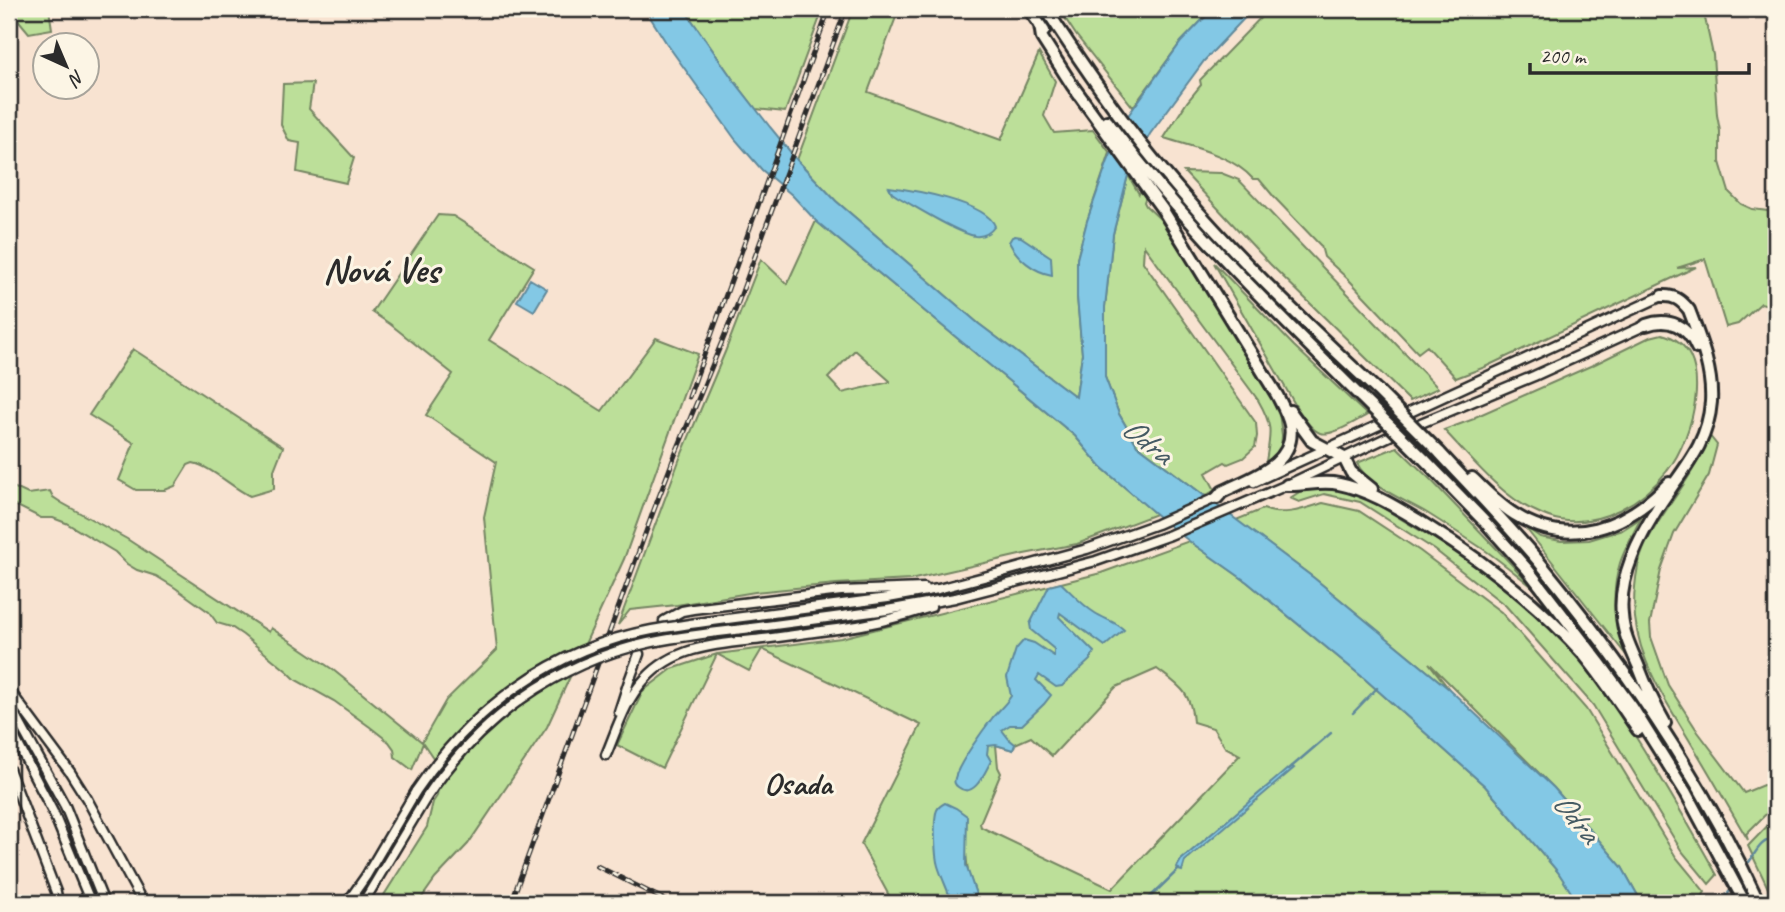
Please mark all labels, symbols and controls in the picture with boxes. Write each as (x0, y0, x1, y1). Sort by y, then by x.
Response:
north arrow (32, 32, 102, 102)
scale bar (1530, 32, 1748, 76)
text: 200 m (1540, 43, 1587, 69)
text: N (62, 65, 90, 92)
district label: Nová Ves (323, 246, 443, 293)
water label: Odra (1114, 407, 1184, 475)
district label: Osada (764, 763, 835, 804)
water label: Odra (1544, 783, 1611, 854)

